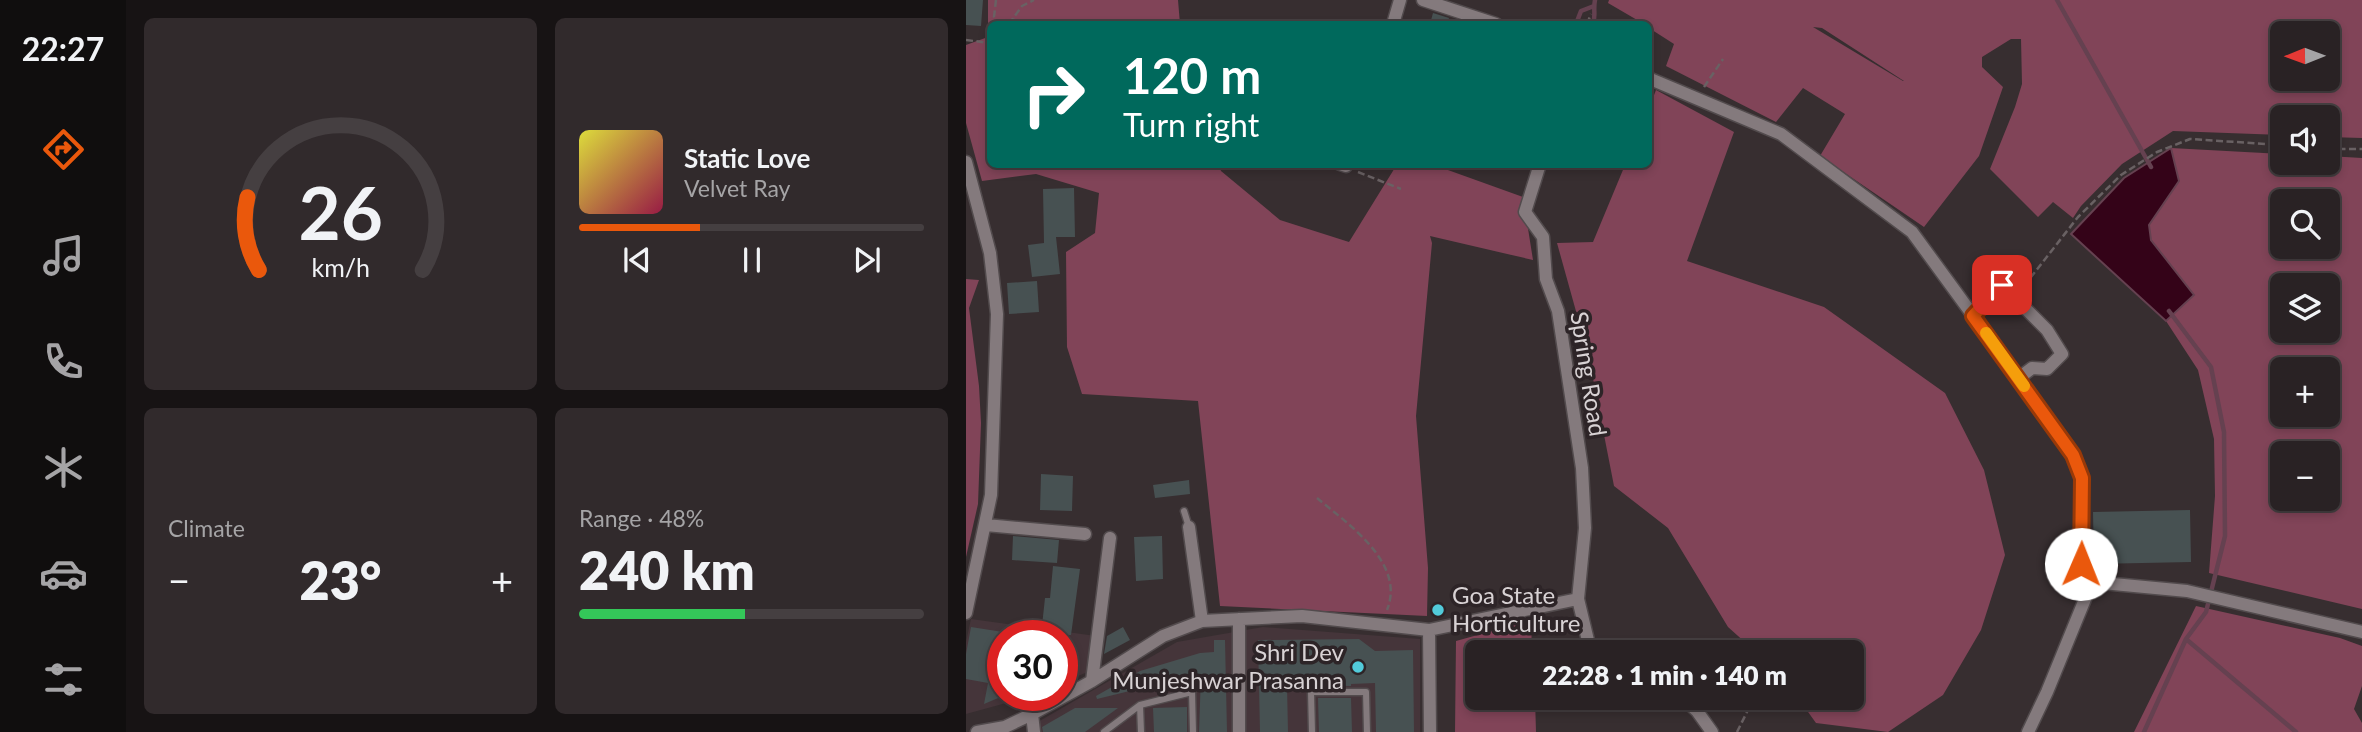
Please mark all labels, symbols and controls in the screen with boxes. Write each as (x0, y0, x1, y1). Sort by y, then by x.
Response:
north arrow (2270, 21, 2340, 91)
map controls (2270, 21, 2340, 511)
text: 22:27 (22, 29, 104, 68)
text: 120 m (1123, 46, 1261, 104)
icon: right (1008, 49, 1099, 140)
text: Turn right (1123, 105, 1259, 144)
button: sound (2270, 105, 2340, 175)
icon: directions (39, 125, 88, 174)
text: Static Love (684, 142, 811, 174)
text: 26 (298, 169, 383, 257)
text: Velvet Ray (684, 174, 790, 202)
button: search (2270, 189, 2340, 259)
icon: music (39, 231, 88, 280)
icon: previous (618, 241, 656, 279)
icon: pause (733, 241, 771, 279)
icon: next (848, 241, 886, 279)
text: km/h (311, 252, 370, 282)
pin (1972, 255, 2032, 315)
icon: arrive (1983, 266, 2021, 304)
button: layers (2270, 273, 2340, 343)
street label: Spring Road (1565, 309, 1614, 438)
icon: phone (39, 337, 88, 386)
button: + (2270, 357, 2340, 427)
button: − (2270, 441, 2340, 511)
icon: climate (39, 443, 88, 492)
text: Range · 48% (579, 504, 704, 532)
text: Climate (168, 514, 245, 542)
position arrow (2044, 527, 2118, 601)
text: 240 km (579, 539, 755, 601)
icon: car (39, 549, 88, 598)
text: 23° (300, 549, 381, 611)
text: − (168, 557, 190, 603)
text: + (491, 557, 513, 603)
place label: Goa State Horticulture (1452, 580, 1581, 637)
marker: Goa State Horticulture (1430, 602, 1446, 618)
speed limit sign: 30 (987, 620, 1078, 711)
place label: Shri Dev Munjeshwar Prasanna (1112, 637, 1345, 694)
icon: filters (39, 655, 88, 704)
marker: Shri Dev Munjeshwar Prasanna (1350, 659, 1366, 675)
text: 22:28 · 1 min · 140 m (1542, 659, 1787, 691)

